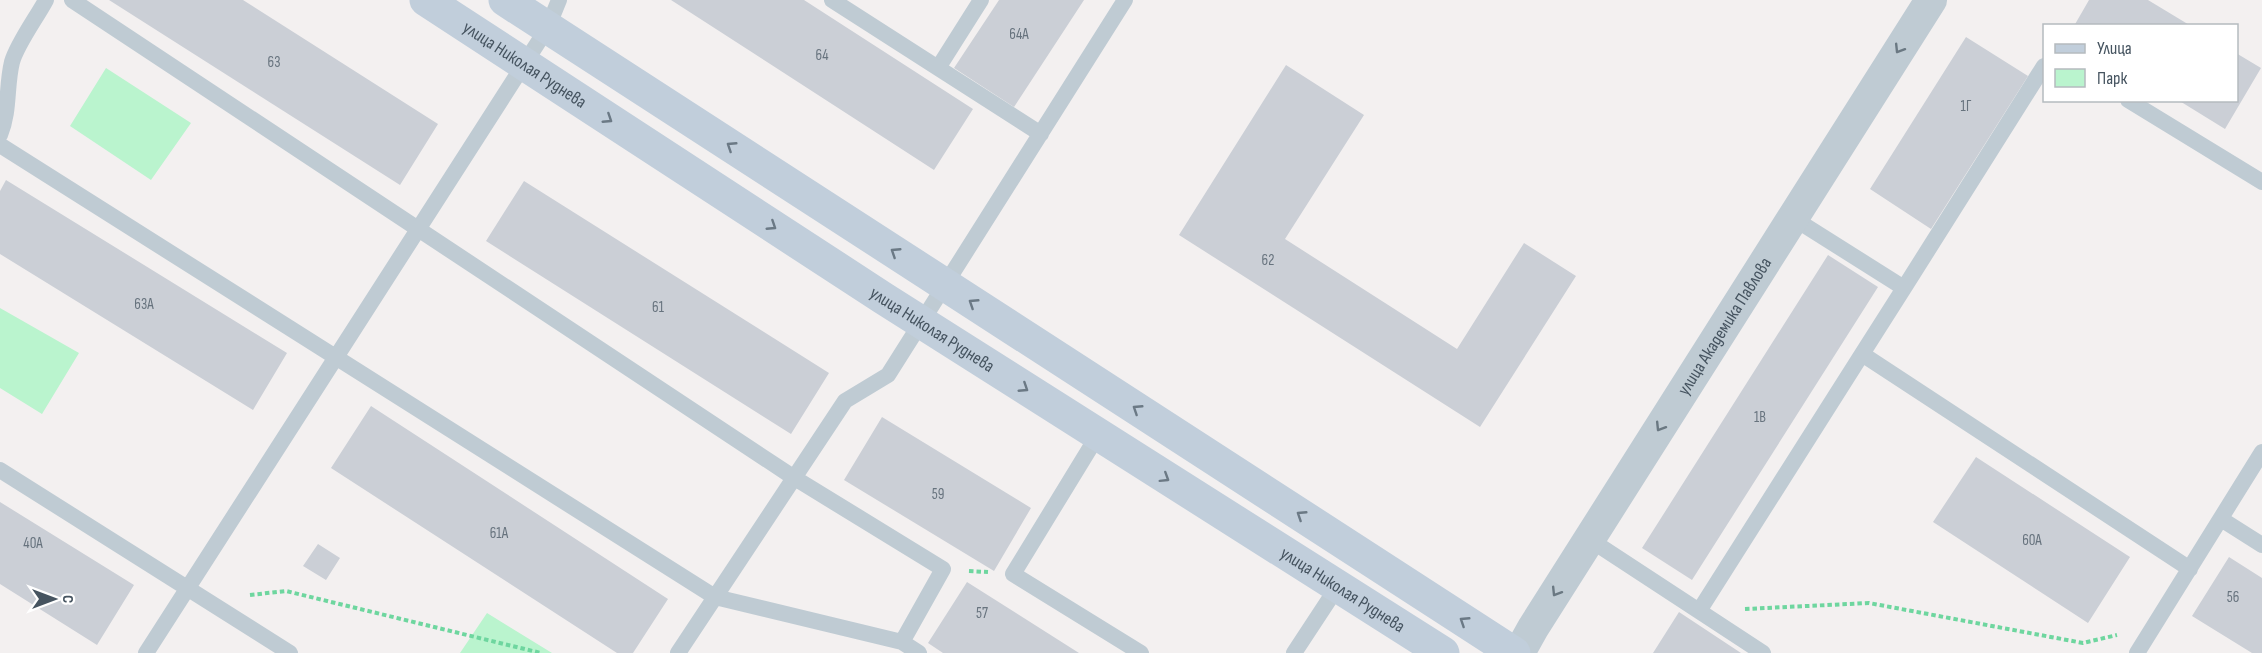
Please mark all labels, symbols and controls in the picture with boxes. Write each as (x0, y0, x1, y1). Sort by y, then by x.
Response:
street label: улица Николая Руднева (459, 16, 591, 112)
legend (2043, 24, 2238, 102)
house number: 64А (1009, 25, 1029, 44)
text: Улица (2097, 38, 2132, 59)
one-way arrow (1896, 43, 1907, 54)
house number: 64 (815, 46, 829, 65)
house number: 63 (268, 53, 280, 72)
text: Парк (2097, 68, 2128, 89)
house number: 1Г (1961, 97, 1972, 116)
one-way arrow (601, 112, 612, 123)
one-way arrow (727, 143, 738, 154)
one-way arrow (765, 218, 776, 229)
one-way arrow (891, 248, 901, 260)
house number: 62 (1262, 251, 1274, 270)
street label: улица Академика Павлова (1673, 253, 1776, 399)
street label: улица Николая Руднева (866, 282, 999, 377)
house number: 63А (134, 295, 154, 314)
house number: 61 (652, 298, 665, 317)
one-way arrow (969, 300, 980, 311)
one-way arrow (1018, 380, 1028, 392)
one-way arrow (1133, 405, 1143, 417)
house number: 1В (1754, 408, 1766, 427)
one-way arrow (1656, 421, 1668, 431)
one-way arrow (1159, 470, 1170, 481)
house number: 59 (932, 485, 944, 504)
one-way arrow (1296, 512, 1307, 523)
house number: 61А (490, 524, 509, 543)
house number: 60А (2022, 531, 2042, 550)
house number: 40А (23, 534, 43, 553)
street label: улица Николая Руднева (1277, 542, 1409, 637)
north arrow (24, 569, 84, 629)
one-way arrow (1551, 586, 1563, 596)
house number: 56 (2227, 588, 2239, 607)
text: С (58, 595, 77, 603)
house number: 57 (976, 604, 988, 623)
one-way arrow (1460, 618, 1471, 629)

